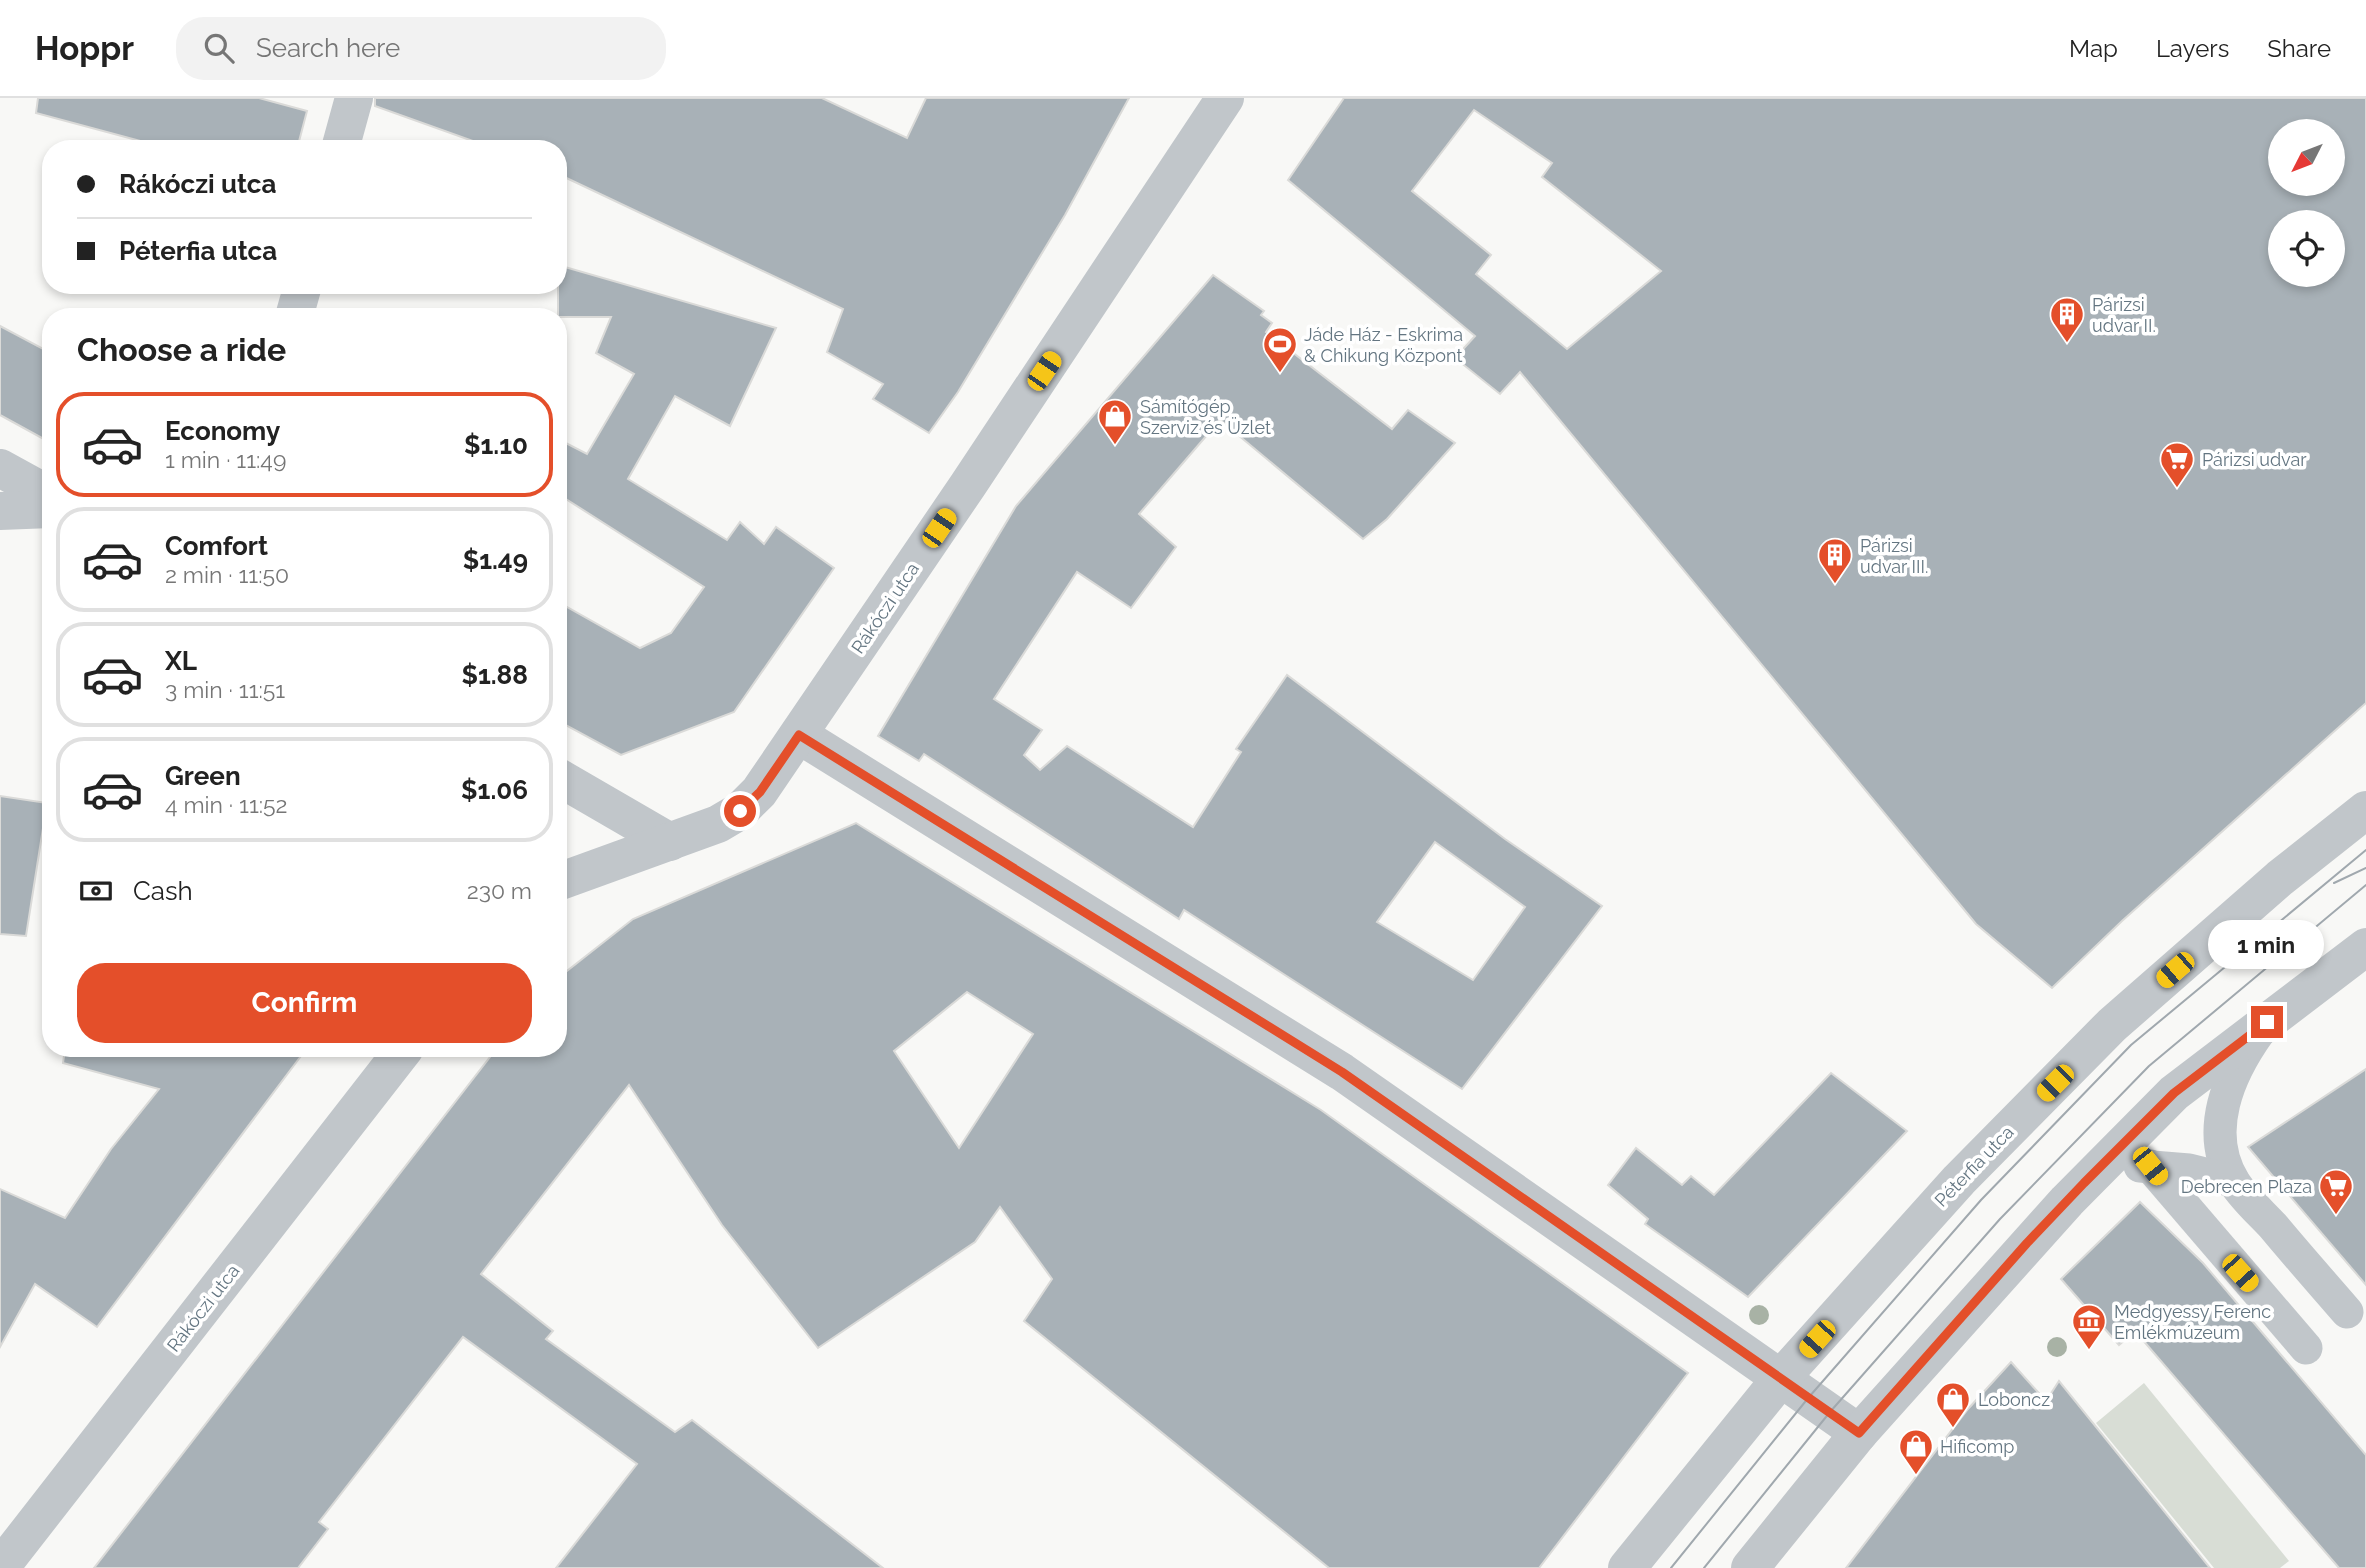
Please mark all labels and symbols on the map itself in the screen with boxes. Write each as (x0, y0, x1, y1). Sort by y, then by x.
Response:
north arrow (2268, 119, 2345, 196)
place label: Párizsi udvar II. (2092, 294, 2156, 336)
building icon: Párizsi udvar II. (2048, 295, 2086, 344)
place label: Jáde Ház - Eskrima & Chikung Központ (1304, 324, 1463, 366)
sports icon: Jáde Ház - Eskrima & Chikung Központ (1261, 325, 1299, 374)
car (1024, 348, 1065, 394)
place label: Sámítógép Szerviz és Üzlet (1140, 396, 1271, 438)
shop icon: Sámítógép Szerviz és Üzlet (1096, 397, 1134, 446)
supermarket icon: Párizsi udvar (2158, 440, 2196, 489)
place label: Párizsi udvar (2202, 449, 2307, 470)
car (919, 505, 960, 551)
place label: Párizsi udvar III. (1860, 535, 1928, 577)
building icon: Párizsi udvar III. (1816, 536, 1854, 585)
street label: Rákóczi utca (847, 559, 923, 657)
route start (724, 795, 756, 827)
callout: 1 min (2209, 920, 2325, 970)
car (2153, 948, 2198, 992)
route end (2251, 1006, 2283, 1038)
car (2033, 1061, 2078, 1105)
street label: Péterfia utca (1930, 1121, 2018, 1211)
car (2129, 1143, 2172, 1189)
supermarket icon: Debrecen Plaza (2317, 1167, 2355, 1216)
place label: Debrecen Plaza (2181, 1176, 2312, 1197)
car (2219, 1250, 2262, 1296)
street label: Rákóczi utca (162, 1260, 244, 1356)
place label: Medgyessy Ferenc Emlékmúzeum (2114, 1301, 2271, 1343)
museum icon: Medgyessy Ferenc Emlékmúzeum (2070, 1302, 2108, 1351)
car (1796, 1316, 1839, 1362)
shop icon: Loboncz (1934, 1380, 1972, 1429)
place label: Loboncz (1978, 1389, 2050, 1410)
shop icon: Hificomp (1897, 1427, 1935, 1476)
place label: Hificomp (1940, 1436, 2014, 1457)

